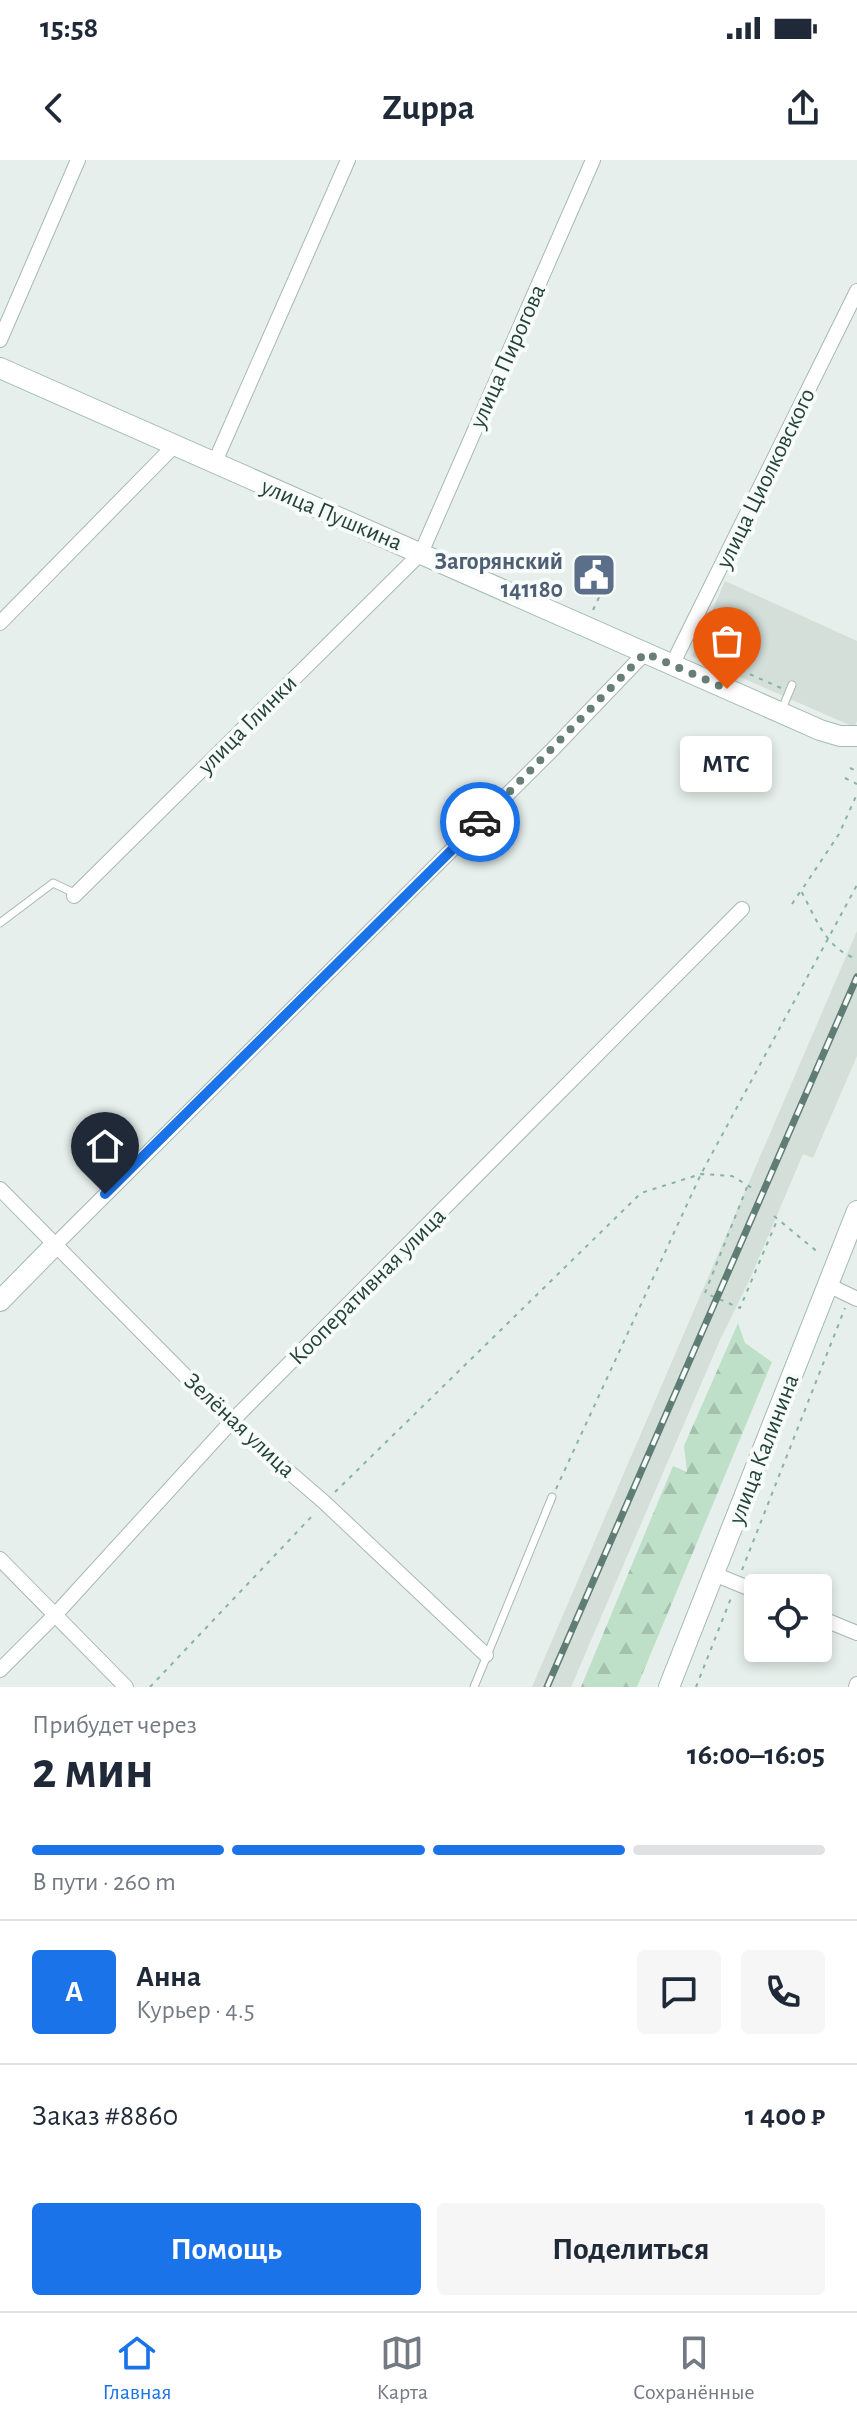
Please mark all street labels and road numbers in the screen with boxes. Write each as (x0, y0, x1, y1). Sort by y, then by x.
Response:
street label: улица Пирогова (465, 281, 550, 433)
street label: улица Циолковского (712, 385, 820, 573)
street label: улица Пушкина (257, 474, 406, 555)
street label: улица Глинки (193, 671, 302, 779)
street label: Кооперативная улица (285, 1204, 451, 1370)
street label: Зелёная улица (179, 1369, 299, 1483)
street label: улица Калинина (724, 1371, 803, 1528)

